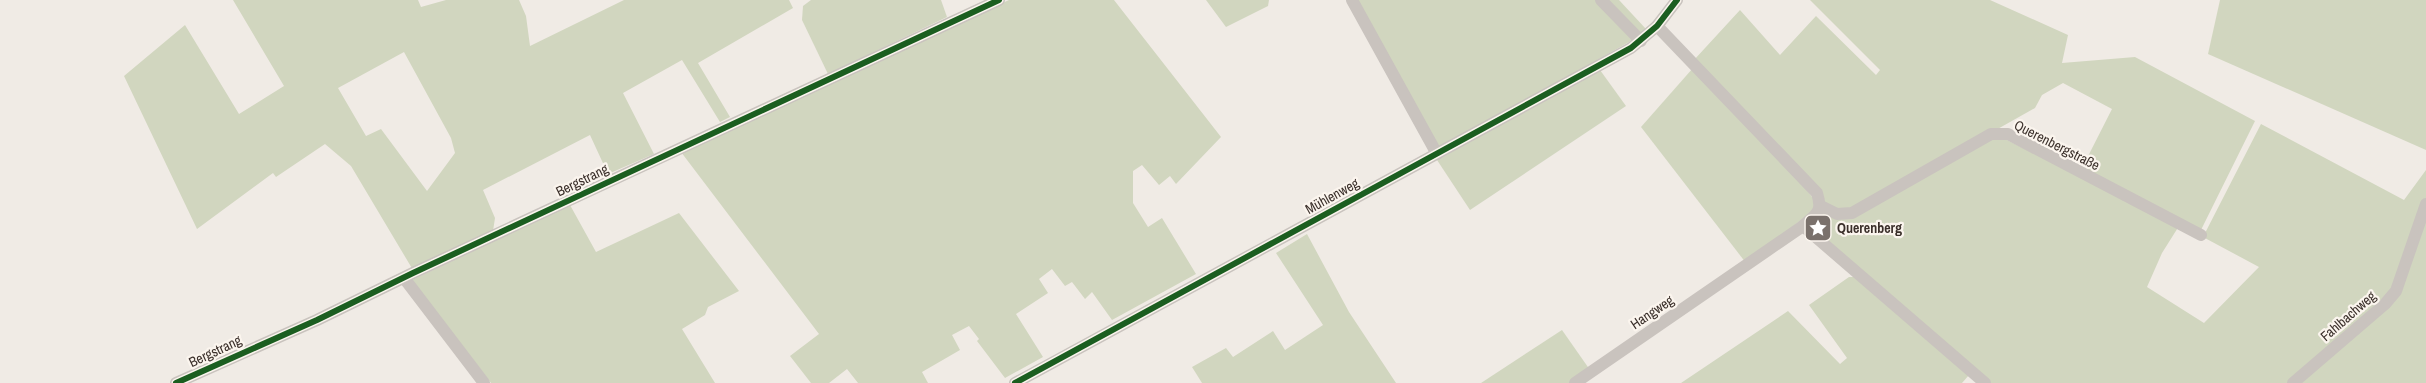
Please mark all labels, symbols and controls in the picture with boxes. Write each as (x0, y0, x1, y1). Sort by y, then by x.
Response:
street label: Querenbergstraße (2011, 116, 2103, 174)
street label: Bergstrang (553, 159, 612, 200)
street label: Mühlenweg (1302, 174, 1363, 218)
place icon: Querenberg (1803, 213, 1833, 243)
place label: Querenberg (1837, 219, 1902, 237)
street label: Fahlbachweg (2317, 287, 2380, 345)
street label: Hangweg (1627, 291, 1678, 333)
street label: Bergstrang (186, 331, 245, 371)

